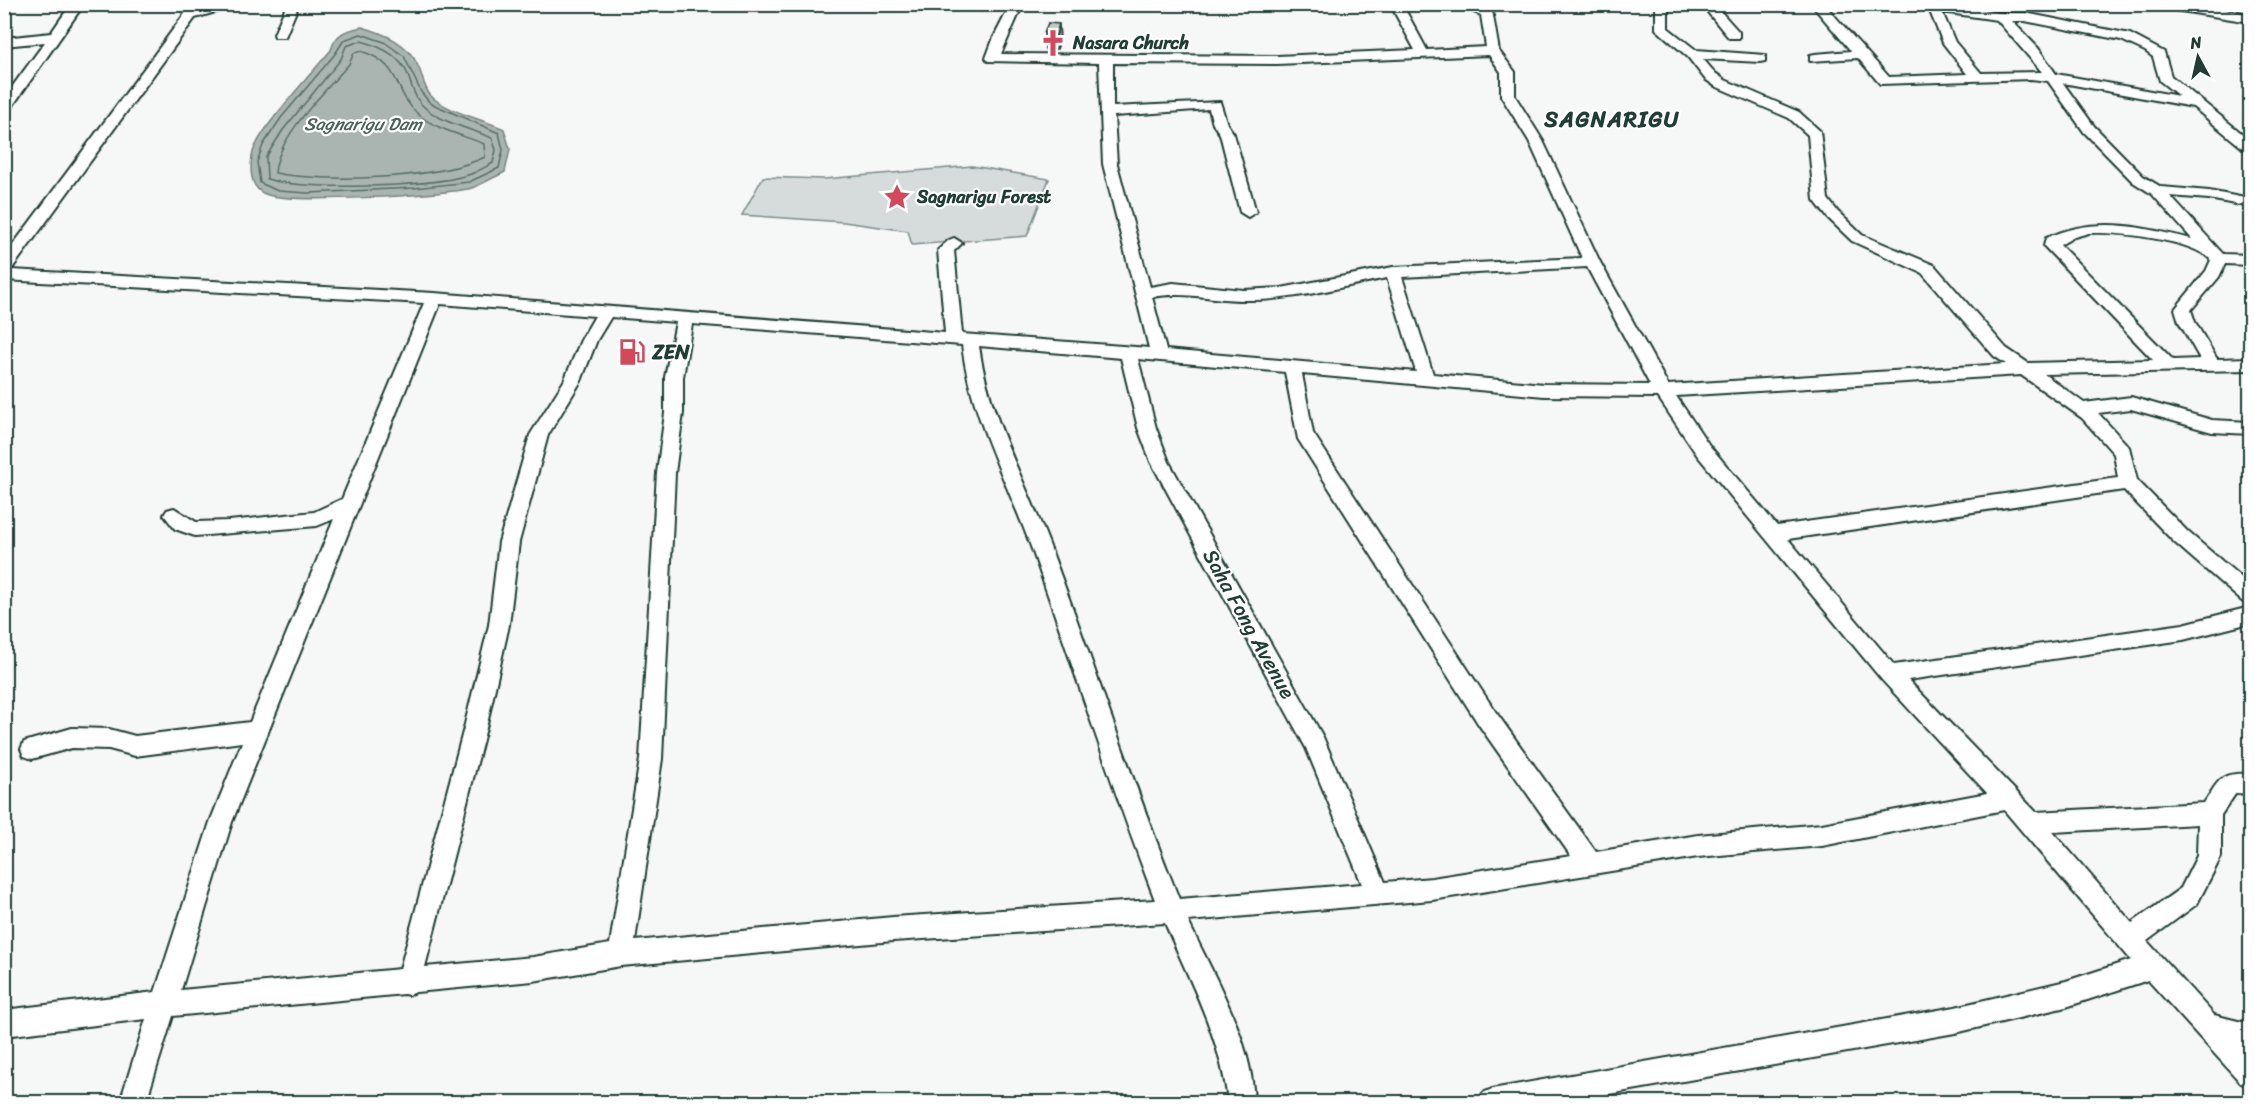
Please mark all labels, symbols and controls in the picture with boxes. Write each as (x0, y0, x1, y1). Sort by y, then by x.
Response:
place label: Nasara Church (1072, 27, 1190, 59)
north arrow (2168, 27, 2228, 87)
text: N (2187, 27, 2204, 58)
church icon: Nasara Church (1038, 28, 1068, 58)
district label: SAGNARIGU (1543, 100, 1680, 139)
water label: Sagnarigu Dam (304, 108, 423, 140)
place label: Sagnarigu Forest (916, 181, 1051, 213)
place icon: Sagnarigu Forest (882, 182, 912, 212)
place label: ZEN (651, 333, 690, 371)
fuel station icon: ZEN (617, 337, 647, 367)
street label: Saha Fong Avenue (1192, 542, 1306, 706)

